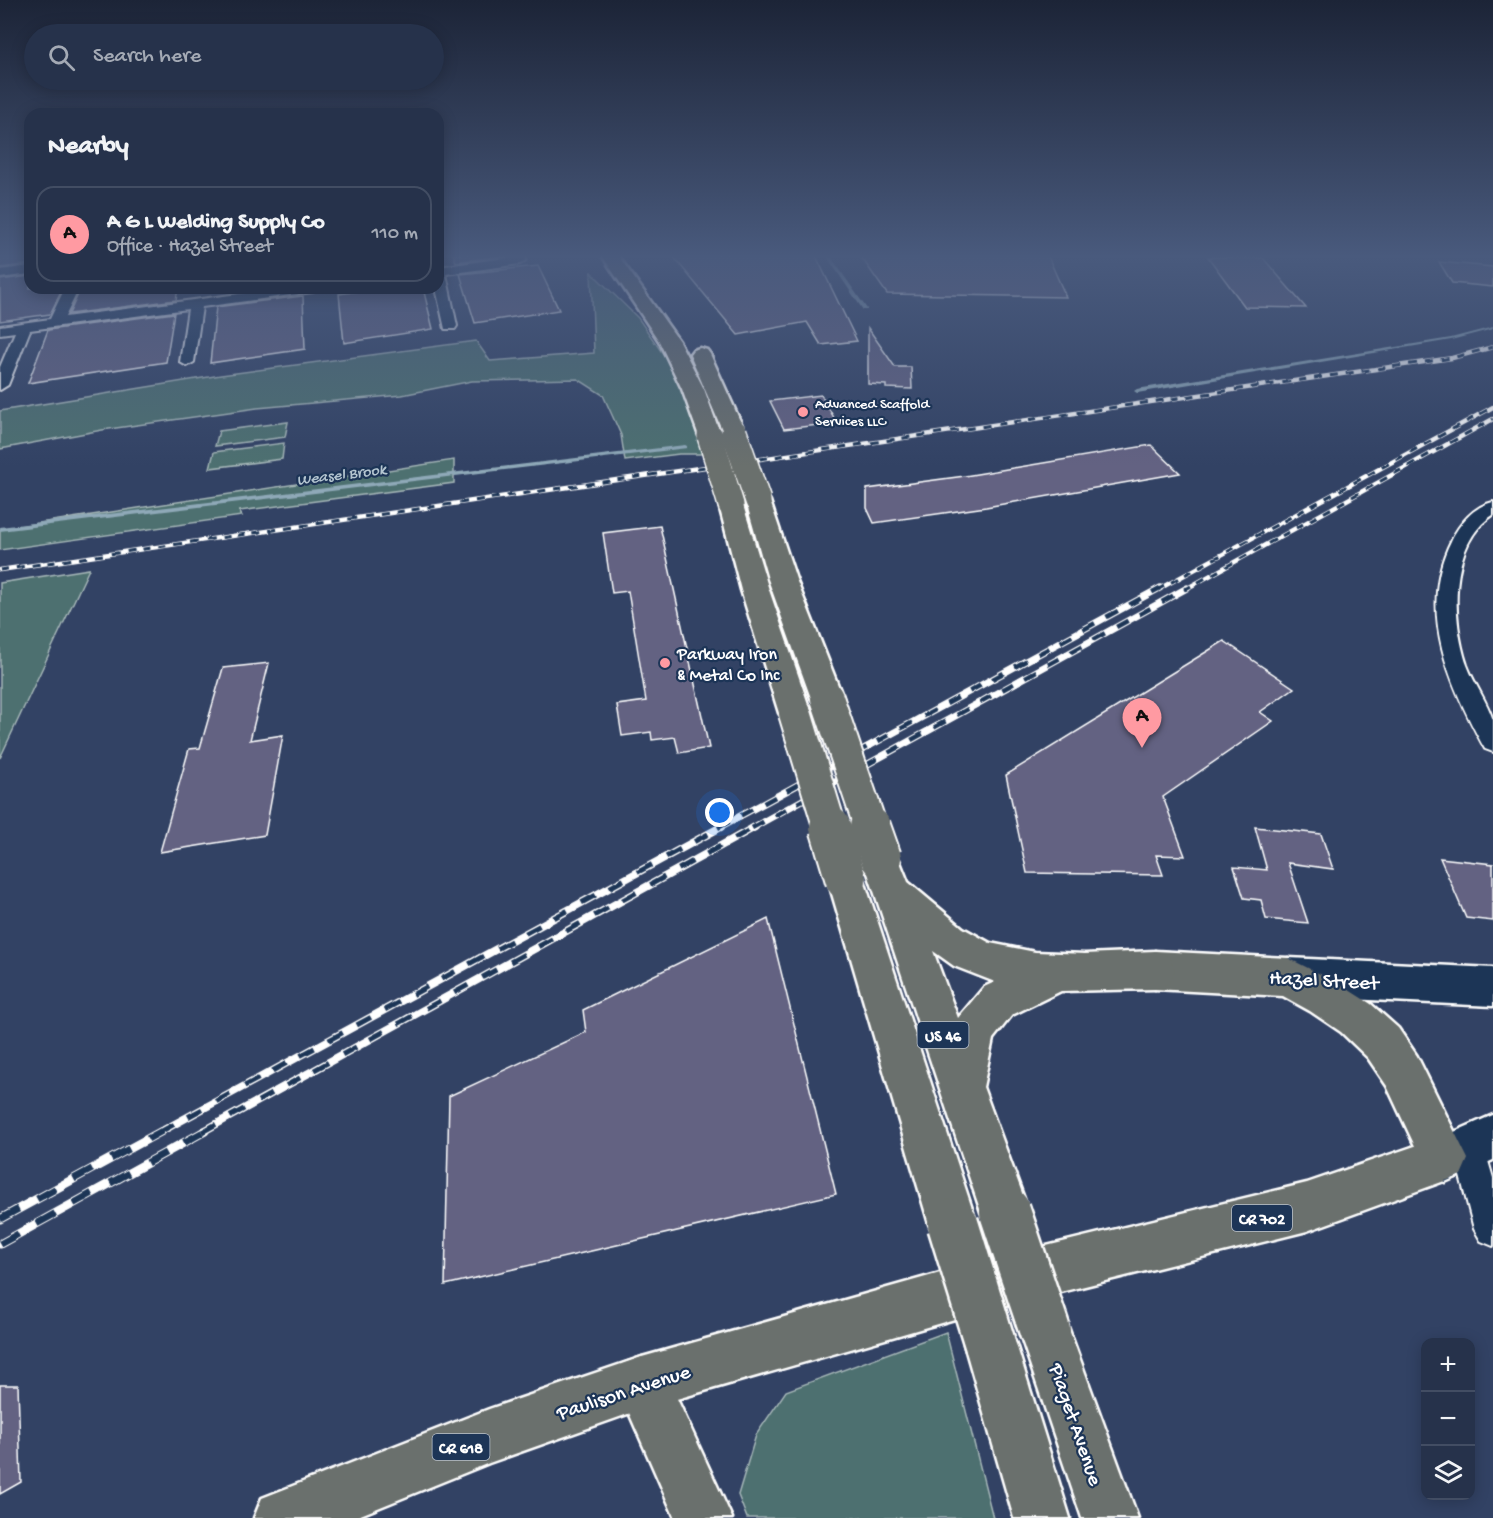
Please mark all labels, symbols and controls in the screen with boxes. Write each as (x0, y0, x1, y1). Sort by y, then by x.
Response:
search box (24, 24, 444, 90)
icon: search (45, 41, 78, 74)
text: Search here (93, 44, 201, 70)
text: Nearby (48, 132, 129, 163)
text: A G L Welding Supply Co (107, 210, 325, 236)
text: A (64, 223, 75, 246)
text: 110 m (372, 223, 418, 246)
text: Office · Hazel Street (107, 236, 273, 259)
place label: Advanced Scaffold Services LLC (815, 396, 931, 431)
marker: Advanced Scaffold Services LLC (796, 405, 810, 419)
water label: Weasel Brook (296, 461, 389, 491)
place label: Parkway Iron & Metal Co Inc (676, 645, 780, 687)
marker: Parkway Iron & Metal Co Inc (658, 656, 672, 670)
pin: A (1122, 698, 1162, 748)
your location (705, 798, 734, 827)
street label: Hazel Street (1269, 967, 1381, 998)
road number: US 46 (918, 1022, 968, 1048)
road number: CR 702 (1232, 1205, 1292, 1231)
map controls (1421, 1338, 1475, 1500)
button: + (1421, 1338, 1475, 1392)
street label: Piaget Avenue (1041, 1360, 1107, 1490)
street label: Paulison Avenue (553, 1361, 695, 1428)
button: − (1421, 1392, 1475, 1446)
road number: CR 618 (432, 1434, 490, 1460)
button: layers (1421, 1446, 1475, 1500)

